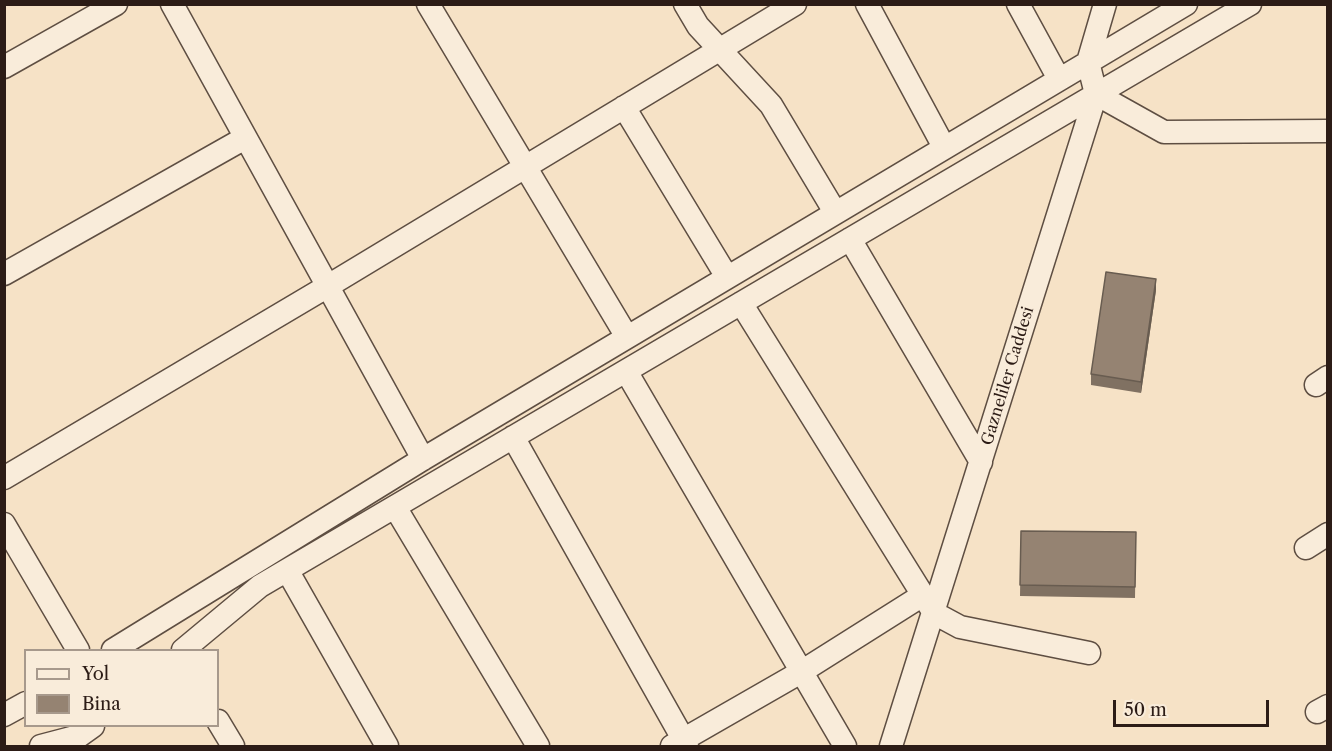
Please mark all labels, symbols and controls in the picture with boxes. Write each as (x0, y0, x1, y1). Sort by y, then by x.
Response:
street label: Gazneliler Caddesi (978, 304, 1038, 448)
legend (24, 649, 219, 727)
text: Yol (82, 663, 109, 685)
scale bar (1116, 688, 1272, 726)
text: Bina (82, 693, 121, 715)
text: 50 m (1124, 699, 1167, 721)

